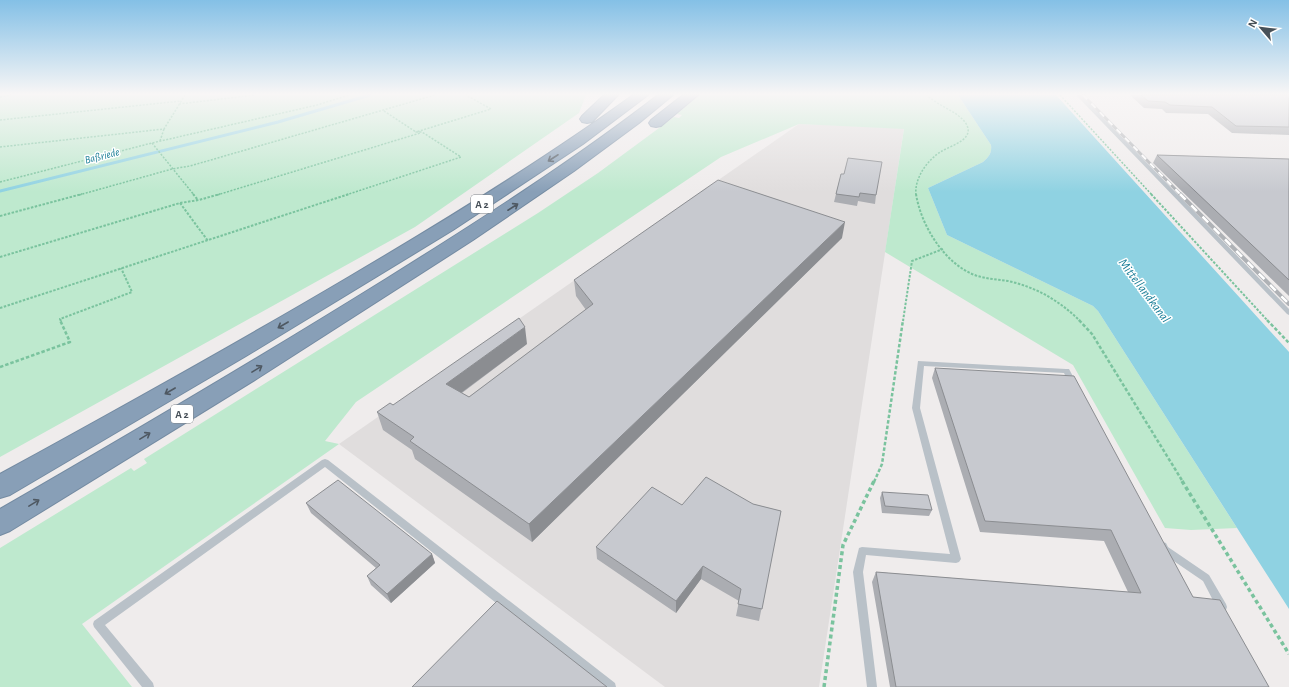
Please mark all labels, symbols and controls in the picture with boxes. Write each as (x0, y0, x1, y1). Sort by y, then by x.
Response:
north arrow (1241, 8, 1281, 48)
text: N (1246, 18, 1259, 30)
water label: Baßriede (83, 146, 121, 166)
one-way arrow (548, 154, 559, 162)
road number: A 2 (471, 195, 493, 213)
one-way arrow (507, 202, 519, 210)
water label: Mittellandkanal (1116, 257, 1172, 325)
one-way arrow (277, 322, 289, 330)
one-way arrow (251, 365, 263, 373)
one-way arrow (164, 388, 176, 396)
road number: A 2 (171, 405, 193, 423)
one-way arrow (139, 432, 151, 440)
one-way arrow (28, 498, 40, 506)

